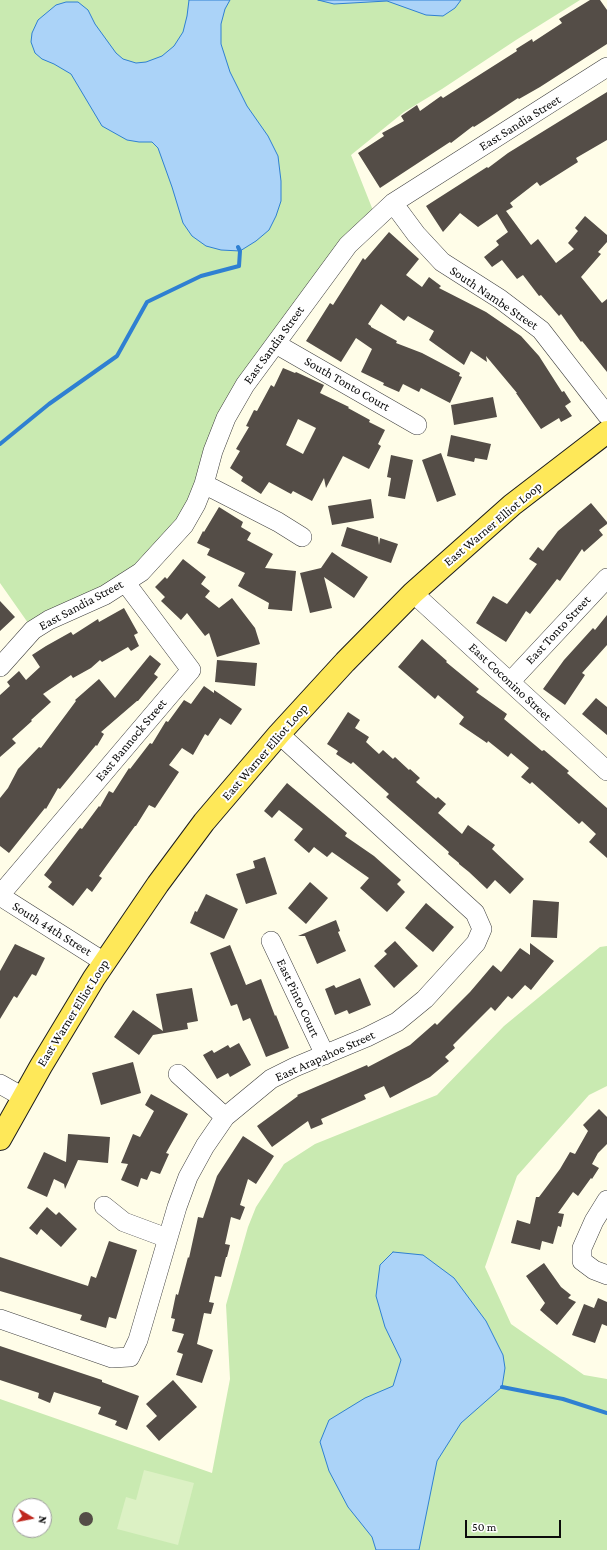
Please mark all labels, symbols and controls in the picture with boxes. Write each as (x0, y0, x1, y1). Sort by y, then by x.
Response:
street label: East Sandia Street (476, 92, 564, 154)
street label: South Nambe Street (447, 263, 541, 333)
street label: East Sandia Street (240, 303, 308, 387)
street label: South Tonto Court (301, 353, 393, 415)
street label: East Warner Elliot Loop (441, 478, 545, 570)
street label: East Sandia Street (36, 576, 126, 634)
street label: East Tonto Street (522, 592, 594, 668)
street label: East Coconino Street (465, 640, 555, 724)
street label: East Bannock Street (92, 696, 170, 784)
street label: East Warner Elliot Loop (219, 700, 311, 804)
street label: South 44th Street (9, 898, 95, 960)
street label: East Pinto Court (273, 956, 323, 1040)
street label: East Warner Elliot Loop (34, 957, 112, 1069)
street label: East Arapahoe Street (273, 1027, 377, 1085)
north arrow (12, 1498, 52, 1538)
scale bar (467, 1512, 563, 1538)
text: N (36, 1515, 49, 1525)
text: 50 m (472, 1520, 496, 1534)

